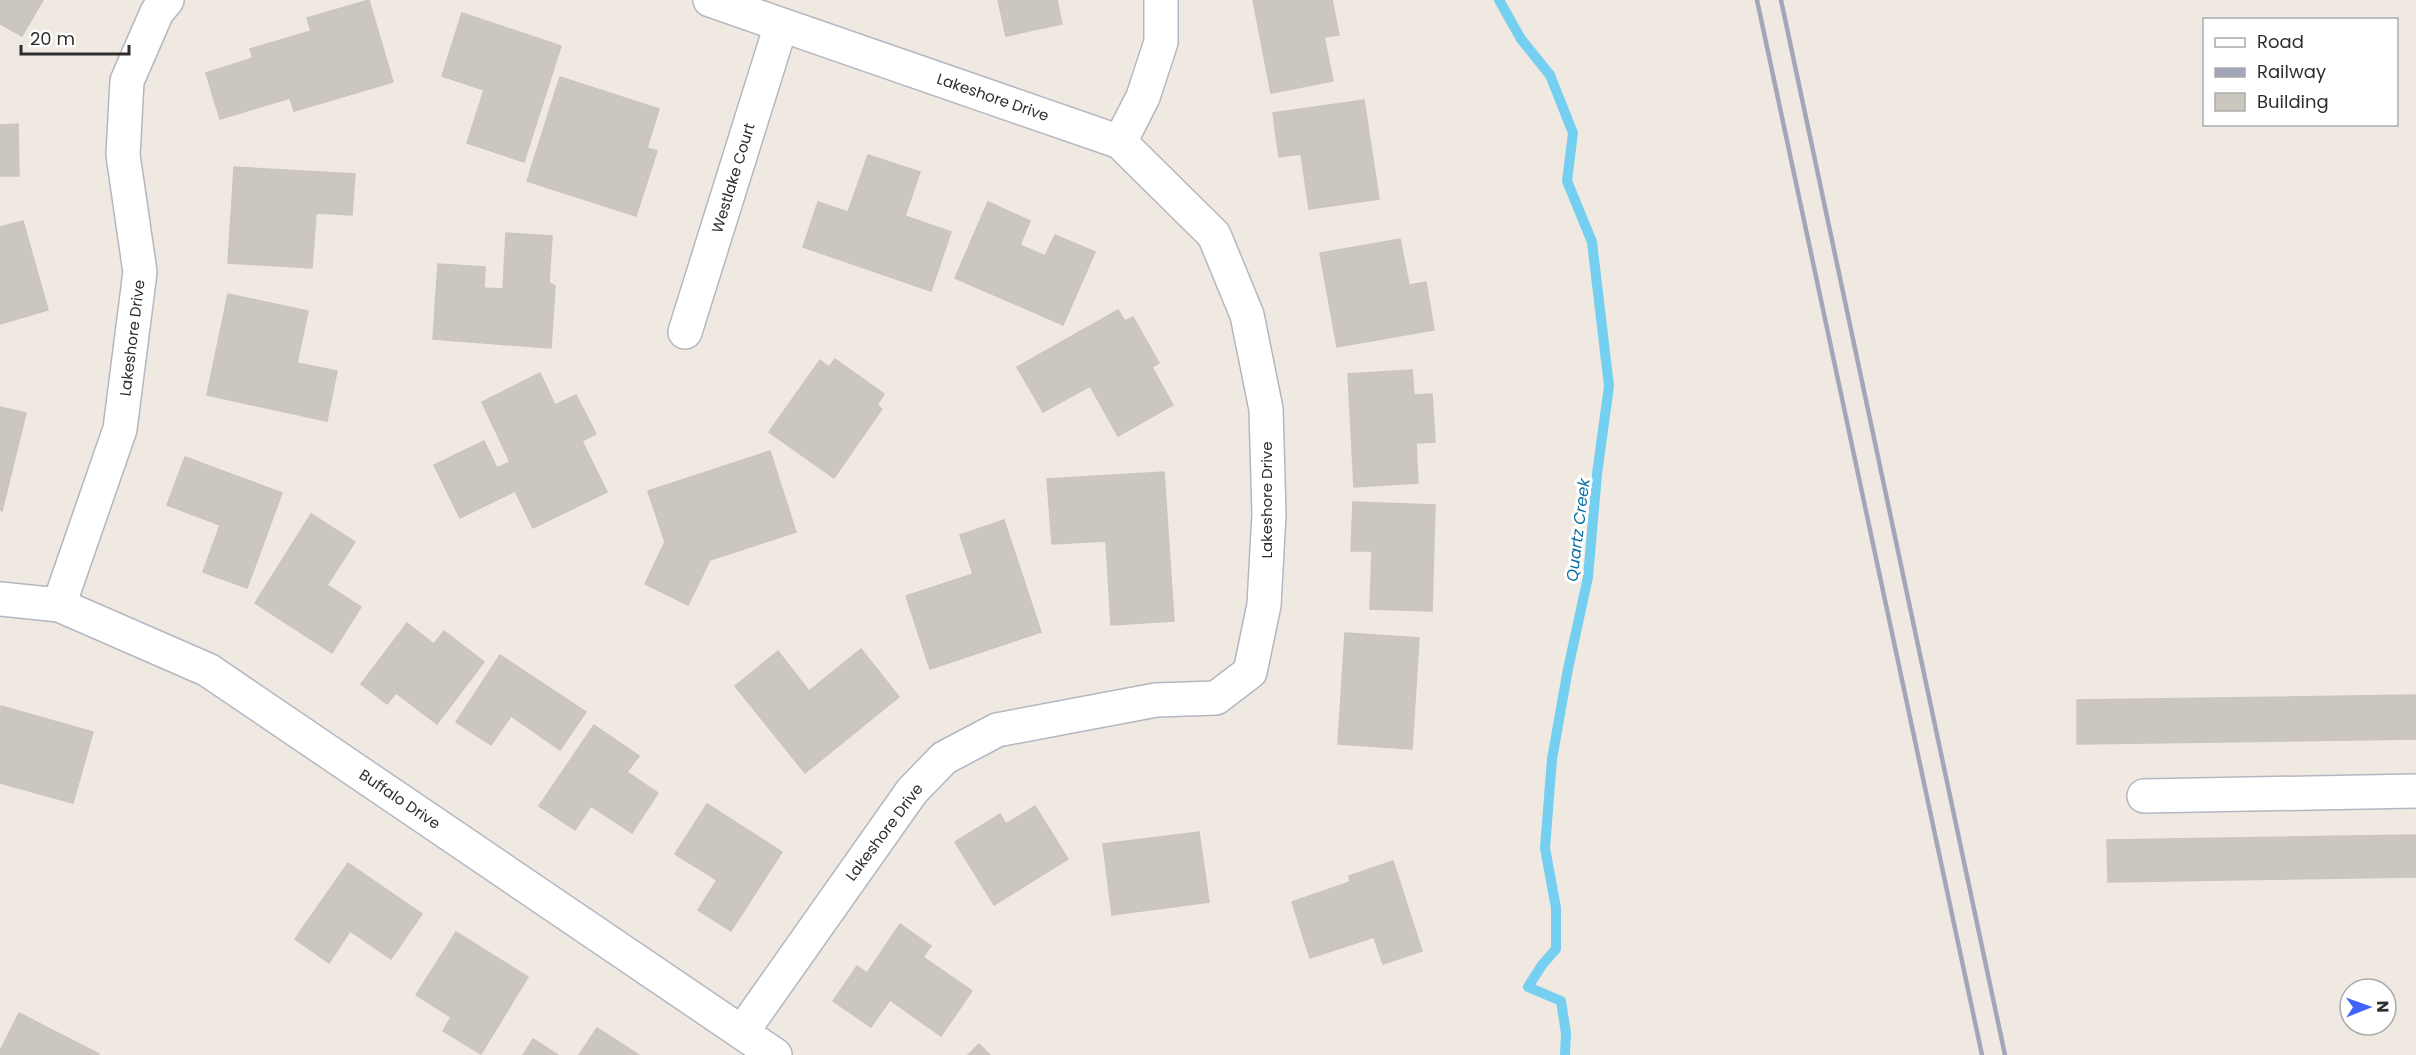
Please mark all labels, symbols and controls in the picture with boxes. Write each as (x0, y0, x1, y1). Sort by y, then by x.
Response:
scale bar (21, 18, 129, 56)
legend (2203, 18, 2398, 126)
text: 20 m (30, 26, 75, 51)
text: Road (2257, 29, 2304, 54)
text: Railway (2257, 59, 2326, 84)
street label: Lakeshore Drive (934, 68, 1052, 126)
text: Building (2257, 89, 2329, 114)
street label: Westlake Court (706, 120, 760, 236)
street label: Lakeshore Drive (114, 279, 150, 397)
street label: Lakeshore Drive (1256, 441, 1277, 559)
water label: Quartz Creek (1560, 476, 1596, 583)
street label: Buffalo Drive (355, 764, 445, 834)
street label: Lakeshore Drive (840, 779, 928, 885)
north arrow (2338, 977, 2398, 1037)
text: N (2371, 1001, 2394, 1013)

